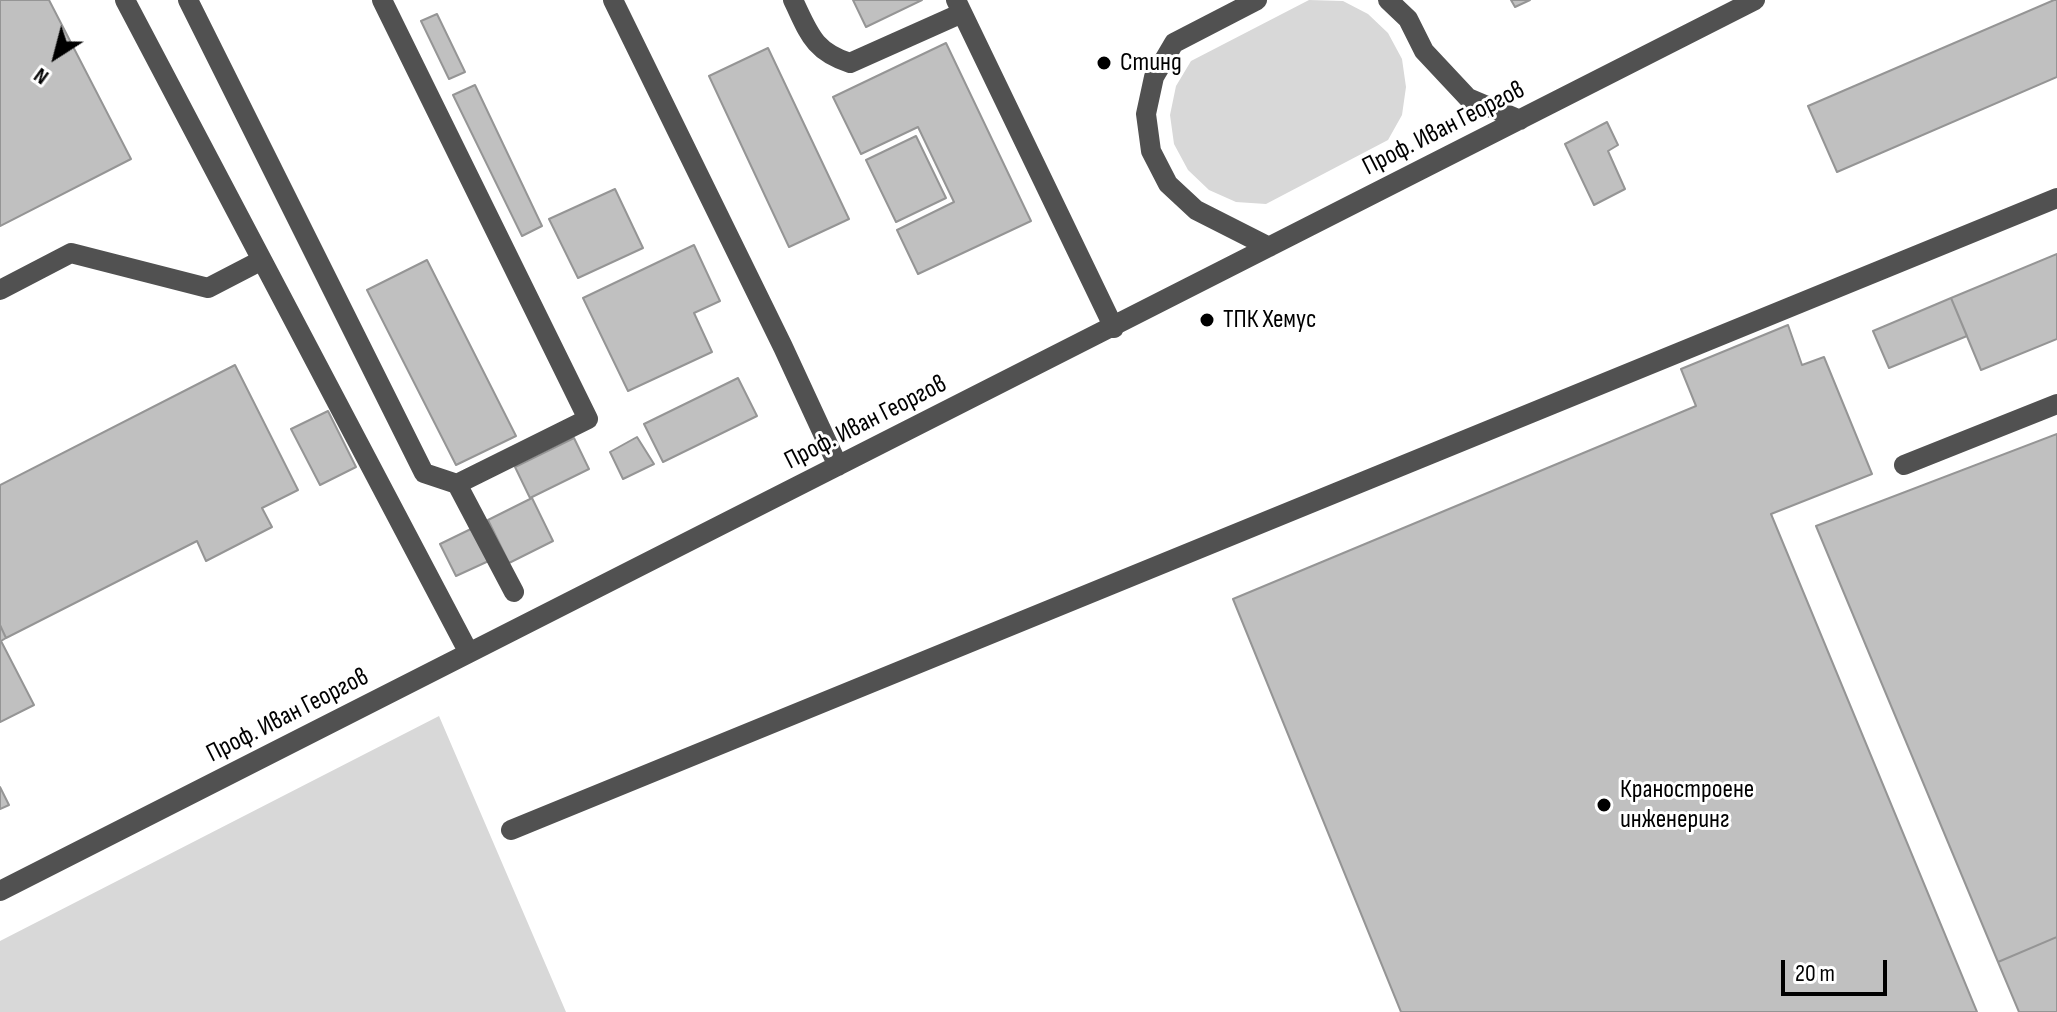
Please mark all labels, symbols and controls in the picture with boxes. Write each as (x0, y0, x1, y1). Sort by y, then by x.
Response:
north arrow (16, 16, 96, 96)
place label: Стинд (1120, 47, 1182, 79)
marker: Стинд (1095, 54, 1113, 72)
text: N (29, 61, 54, 90)
street label: Проф. Иван Георгов (1358, 75, 1530, 183)
place label: ТПК Хемус (1223, 304, 1316, 336)
marker: ТПК Хемус (1198, 311, 1216, 329)
street label: Проф. Иван Георгов (780, 369, 952, 477)
street label: Проф. Иван Георгов (202, 662, 374, 770)
place label: Краностроене инженеринг (1620, 774, 1754, 836)
marker: Краностроене инженеринг (1595, 796, 1613, 814)
scale bar (1785, 944, 1891, 994)
text: 20 m (1795, 959, 1835, 988)

